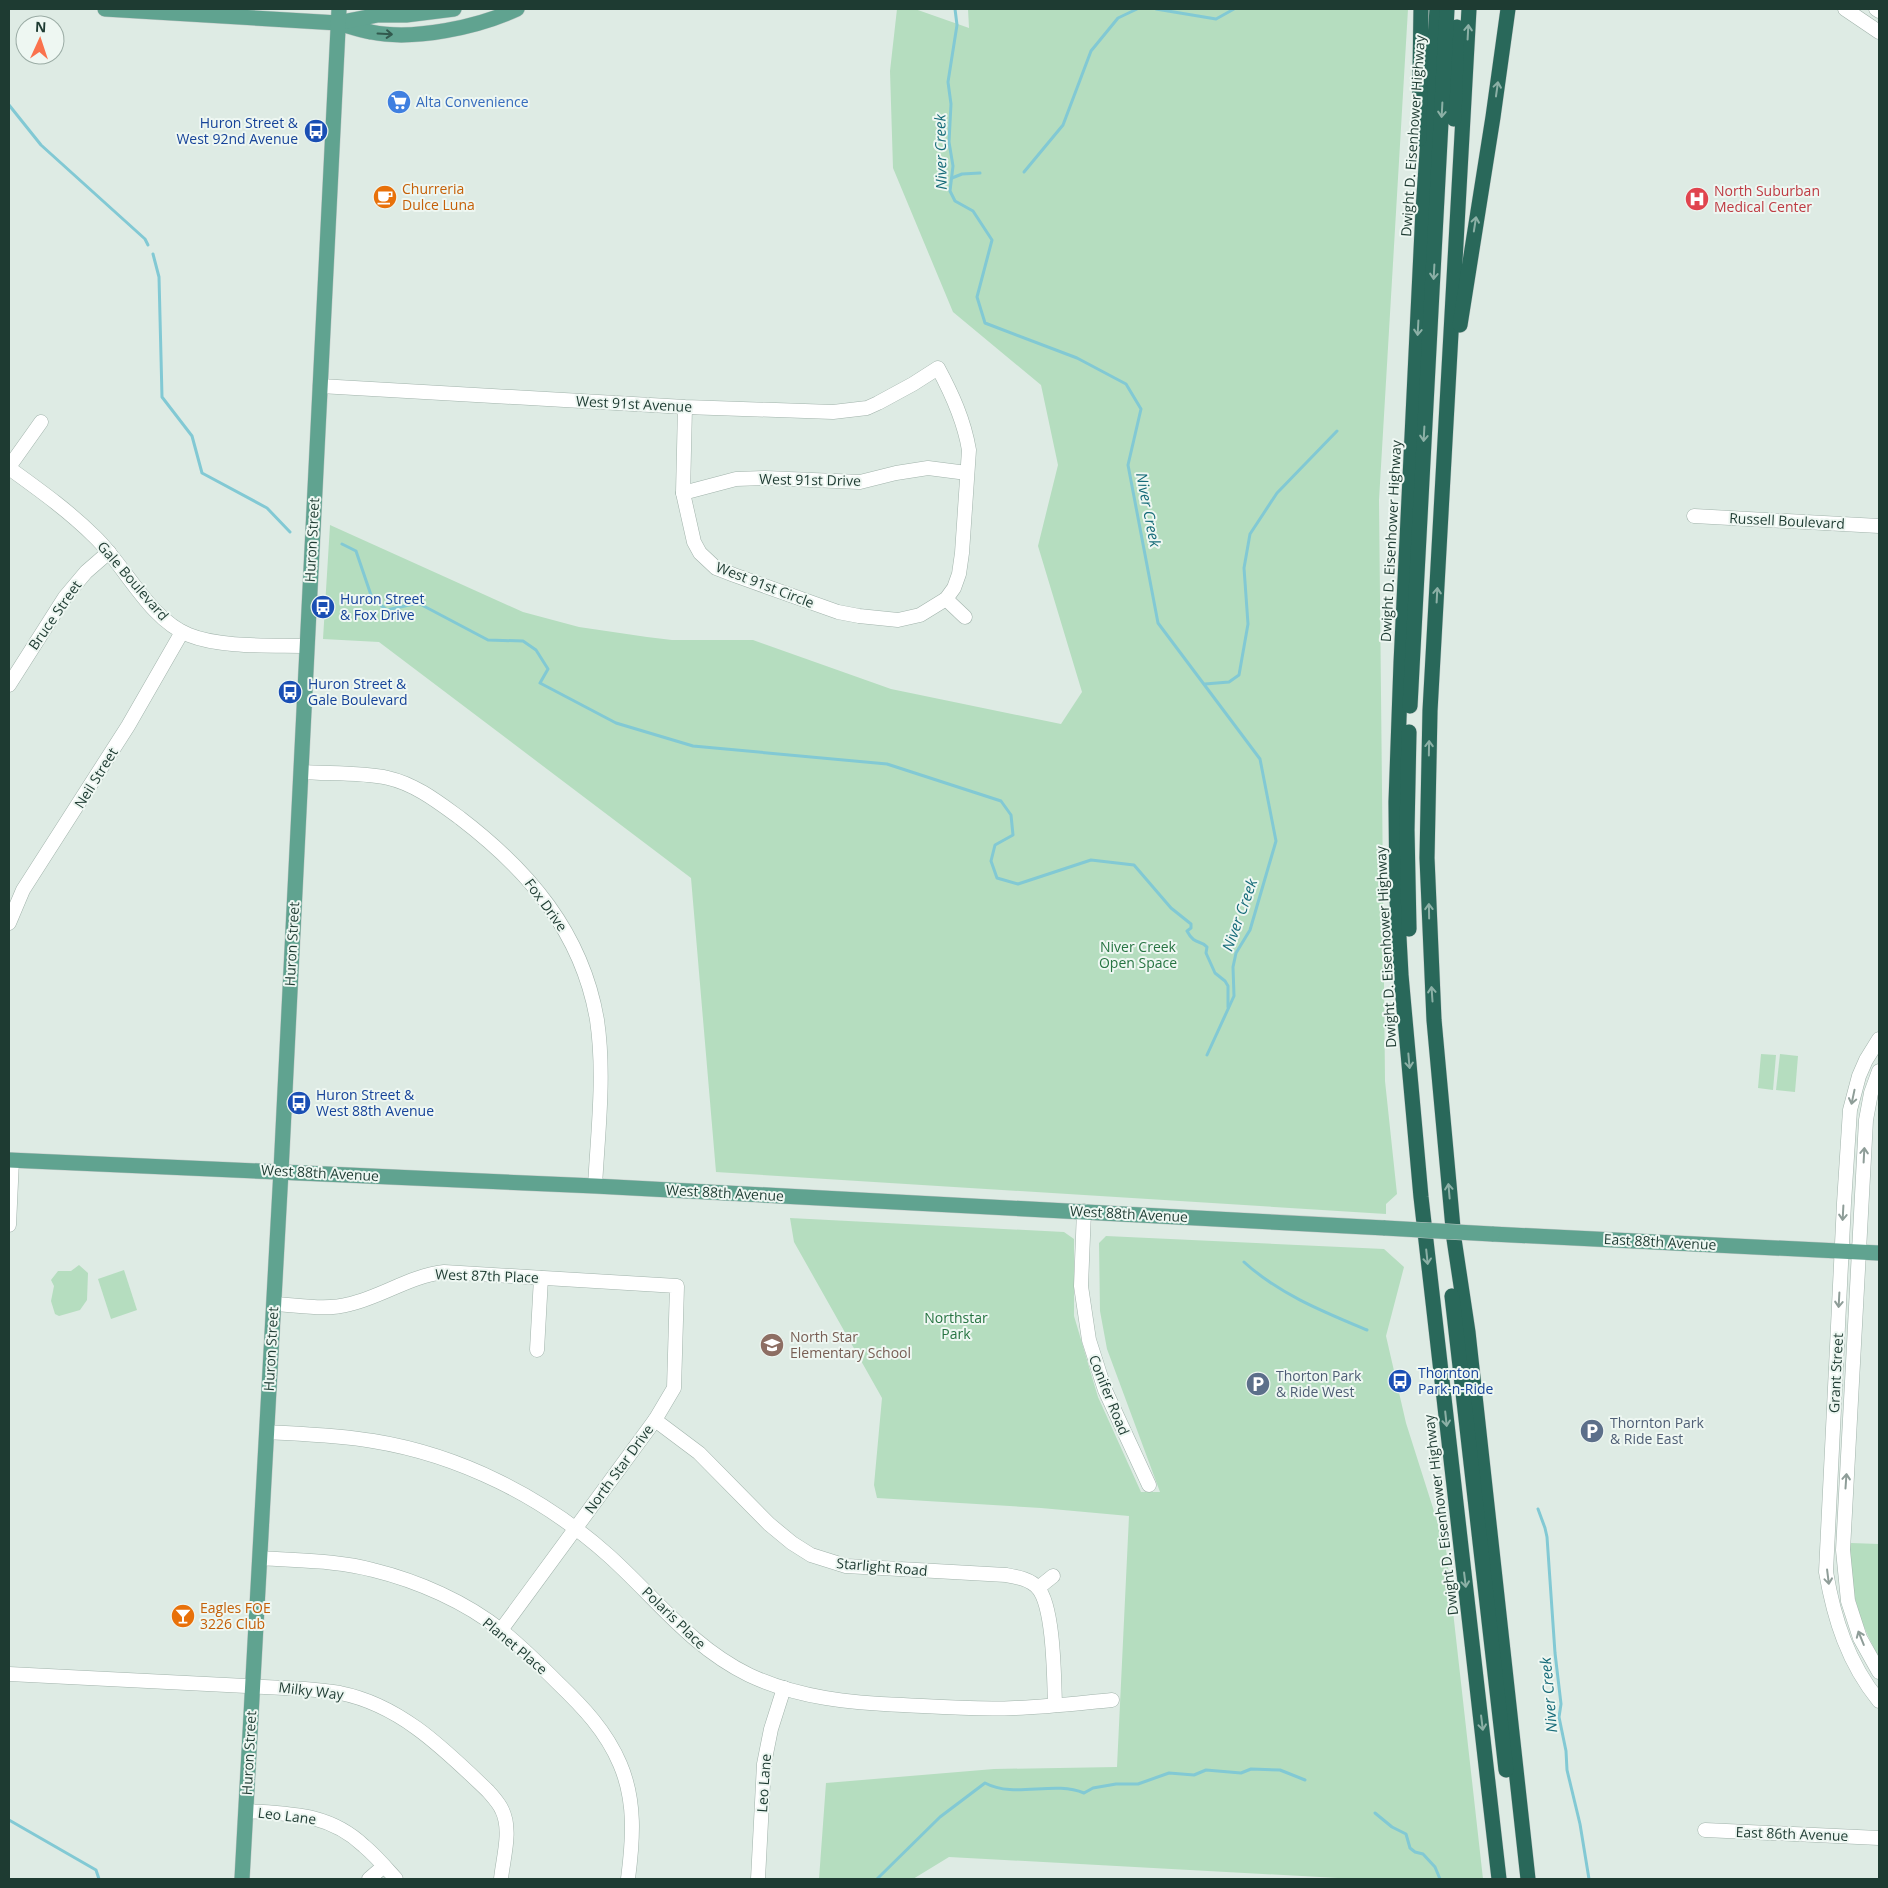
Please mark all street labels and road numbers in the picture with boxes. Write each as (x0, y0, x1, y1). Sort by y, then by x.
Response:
street label: Dwight D. Eisenhower Highway (1396, 34, 1429, 237)
street label: West 91st Avenue (576, 391, 693, 416)
street label: Dwight D. Eisenhower Highway (1376, 439, 1405, 642)
street label: West 91st Drive (759, 469, 861, 490)
street label: Huron Street (300, 497, 323, 583)
street label: Russell Boulevard (1729, 508, 1845, 533)
street label: Gale Boulevard (94, 537, 173, 624)
street label: West 91st Circle (713, 557, 817, 612)
street label: Bruce Street (24, 576, 86, 653)
street label: Neil Street (69, 744, 122, 812)
street label: Dwight D. Eisenhower Highway (1371, 845, 1400, 1048)
street label: Fox Drive (521, 874, 572, 935)
street label: Huron Street (280, 901, 303, 987)
street label: West 88th Avenue (261, 1160, 380, 1185)
street label: West 88th Avenue (666, 1180, 785, 1205)
street label: West 88th Avenue (1070, 1201, 1189, 1226)
street label: East 88th Avenue (1603, 1229, 1717, 1254)
street label: West 87th Place (435, 1264, 539, 1287)
street label: Huron Street (259, 1306, 282, 1392)
street label: Grant Street (1824, 1333, 1847, 1413)
street label: Conifer Road (1085, 1352, 1134, 1438)
street label: Dwight D. Eisenhower Highway (1419, 1413, 1462, 1616)
street label: North Star Drive (580, 1420, 658, 1517)
street label: Starlight Road (836, 1553, 928, 1580)
street label: Polaris Place (638, 1582, 711, 1653)
street label: Planet Place (479, 1613, 552, 1678)
street label: Milky Way (277, 1677, 346, 1704)
street label: Huron Street (237, 1710, 260, 1796)
street label: Leo Lane (752, 1753, 775, 1813)
street label: Leo Lane (257, 1802, 318, 1829)
street label: East 86th Avenue (1735, 1822, 1849, 1845)

